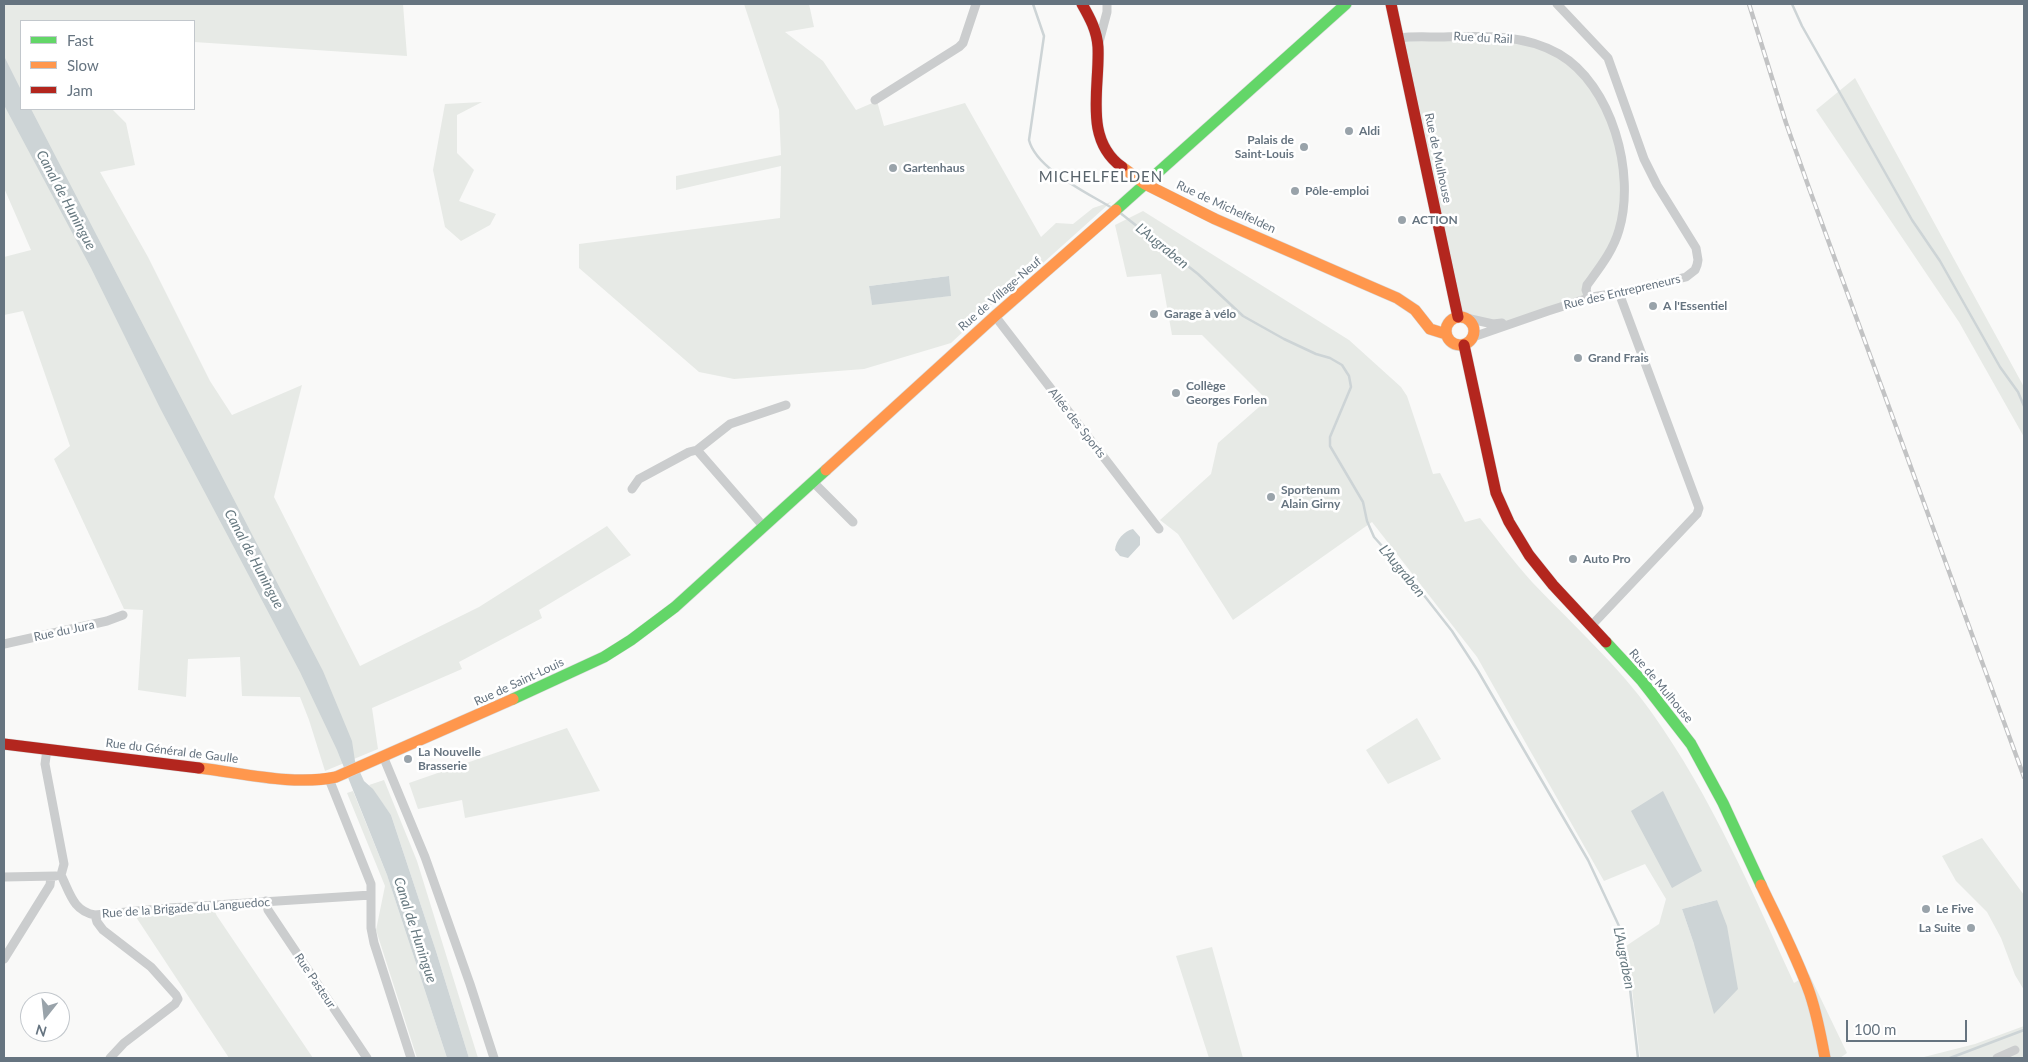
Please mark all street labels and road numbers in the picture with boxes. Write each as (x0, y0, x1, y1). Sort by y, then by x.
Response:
street label: Rue du Rail (1453, 29, 1513, 47)
street label: Rue de Mulhouse (1421, 112, 1455, 204)
street label: Rue de Michelfelden (1174, 178, 1278, 236)
street label: Rue de Village-Neuf (956, 254, 1044, 334)
street label: Rue des Entrepreneurs (1562, 272, 1682, 312)
street label: Allée des Sports (1045, 385, 1109, 461)
street label: Rue du Jura (32, 618, 96, 644)
street label: Rue de Mulhouse (1626, 646, 1696, 726)
street label: Rue de Saint-Louis (472, 655, 566, 709)
street label: Rue du Général de Gaulle (105, 736, 239, 766)
street label: Rue de la Brigade du Languedoc (102, 895, 270, 921)
street label: Rue Pasteur (291, 951, 339, 1011)

